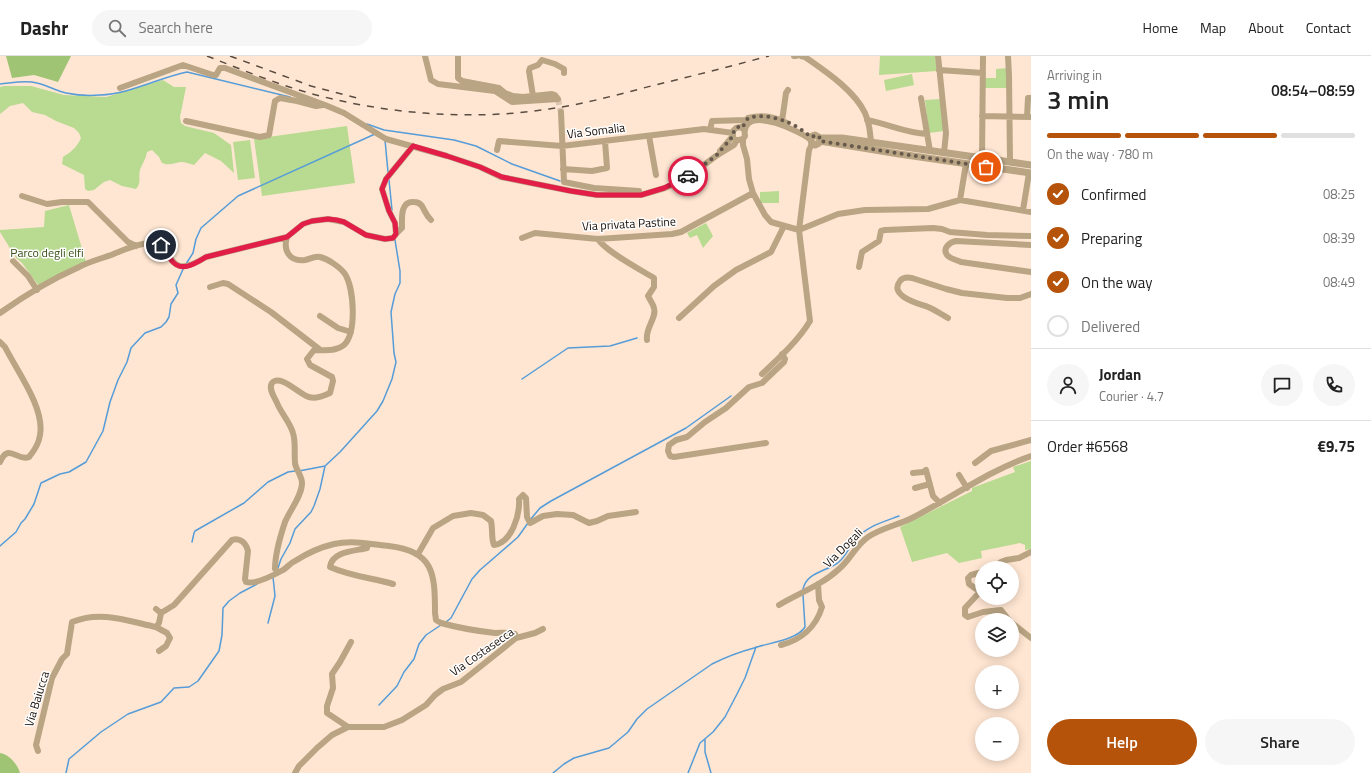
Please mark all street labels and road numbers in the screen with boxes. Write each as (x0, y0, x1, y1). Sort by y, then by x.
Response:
street label: Via Somalia (566, 118, 626, 144)
street label: Via privata Pastine (582, 212, 676, 235)
street label: Via Dogali (818, 523, 867, 572)
street label: Via Costasecca (446, 622, 518, 681)
street label: Via Baiucca (19, 669, 54, 729)

